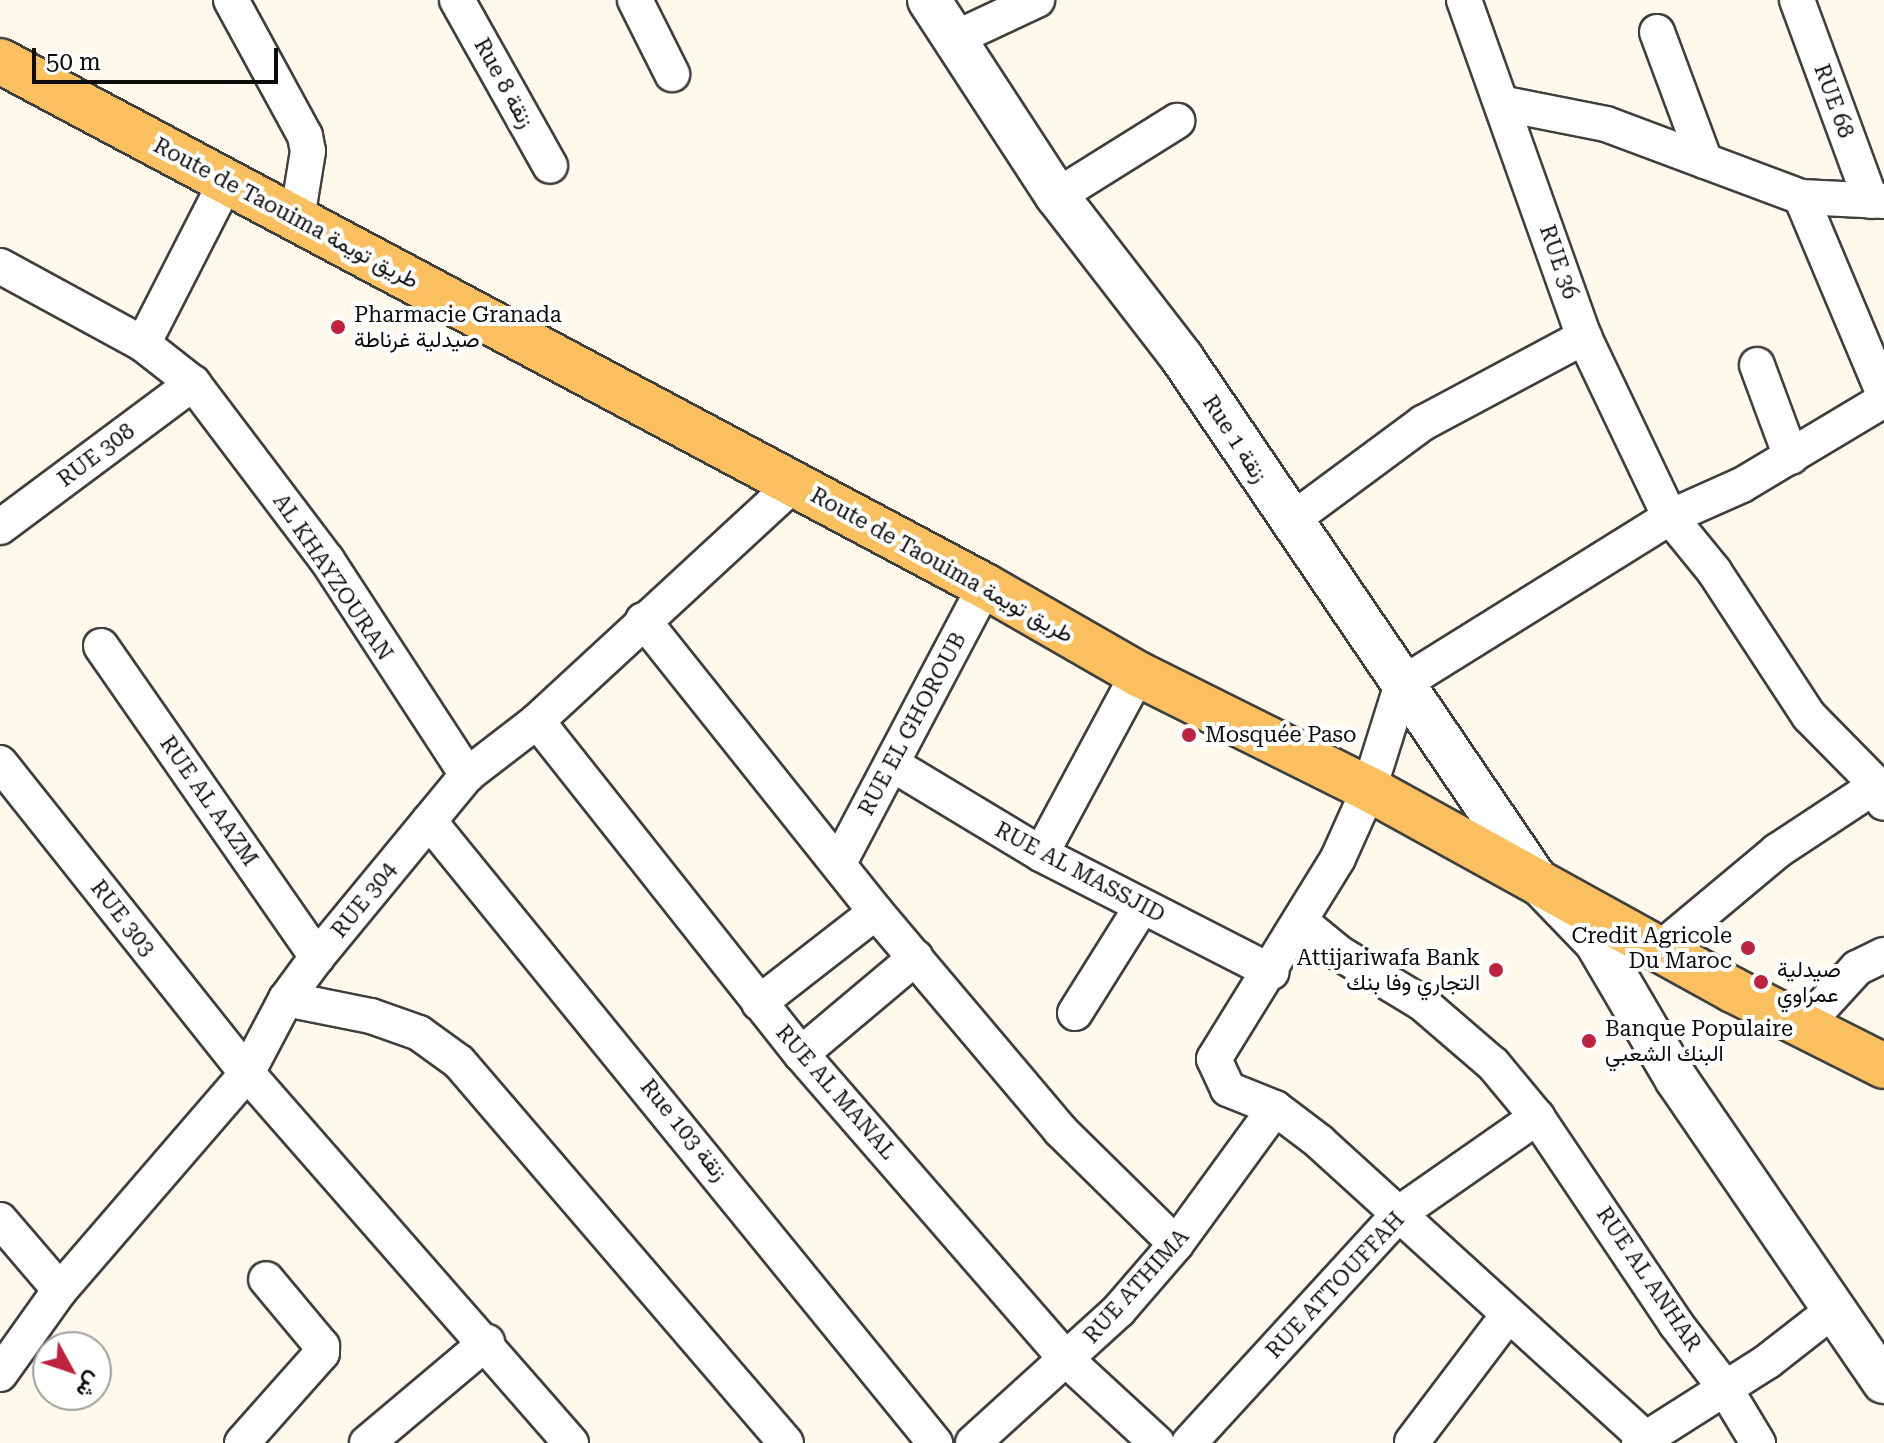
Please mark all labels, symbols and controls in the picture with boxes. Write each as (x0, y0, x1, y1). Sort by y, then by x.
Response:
scale bar (36, 32, 282, 82)
street label: Rue 8 زنقة (469, 33, 539, 133)
text: 50 m (46, 48, 101, 76)
street label: RUE 68 (1808, 60, 1860, 142)
street label: Route de Taouima طريق تويمة (149, 132, 423, 294)
street label: RUE 36 (1534, 221, 1584, 303)
place label: Pharmacie Granada صيدلية غرناطة (354, 301, 562, 352)
marker: Pharmacie Granada صيدلية غرناطة (329, 318, 347, 336)
street label: Rue 1 زنقة (1197, 390, 1273, 488)
street label: RUE 308 (52, 418, 140, 492)
street label: Route de Taouima طريق تويمة (806, 482, 1078, 648)
street label: AL KHAYZOURAN (267, 489, 399, 665)
street label: RUE EL GHOROUB (853, 628, 971, 820)
place label: Mosquée Paso (1205, 722, 1356, 748)
marker: Mosquée Paso (1180, 726, 1198, 744)
street label: RUE AL AAZM (154, 731, 264, 871)
street label: RUE AL MASSJID (991, 816, 1169, 928)
street label: RUE 304 (326, 857, 402, 943)
street label: RUE 303 (85, 875, 161, 961)
place label: Credit Agricole Du Maroc (1571, 922, 1732, 974)
marker: Credit Agricole Du Maroc (1739, 939, 1757, 957)
place label: Attijariwafa Bank التجاري وفا بنك (1297, 944, 1480, 996)
place label: صيدلية عمراوي (1777, 956, 1841, 1008)
marker: Attijariwafa Bank التجاري وفا بنك (1487, 961, 1505, 979)
marker: صيدلية عمراوي (1752, 973, 1770, 991)
place label: Banque Populaire البنك الشعبي (1605, 1015, 1793, 1066)
street label: RUE AL MANAL (770, 1019, 902, 1165)
marker: Banque Populaire البنك الشعبي (1580, 1032, 1598, 1050)
street label: Rue 103 زنقة (635, 1074, 733, 1186)
street label: RUE AL ANHAR (1591, 1202, 1707, 1356)
street label: RUE ATTOUFFAH (1260, 1206, 1410, 1364)
street label: RUE ATHIMA (1078, 1223, 1194, 1349)
north arrow (32, 1331, 112, 1411)
text: ش (71, 1367, 107, 1404)

